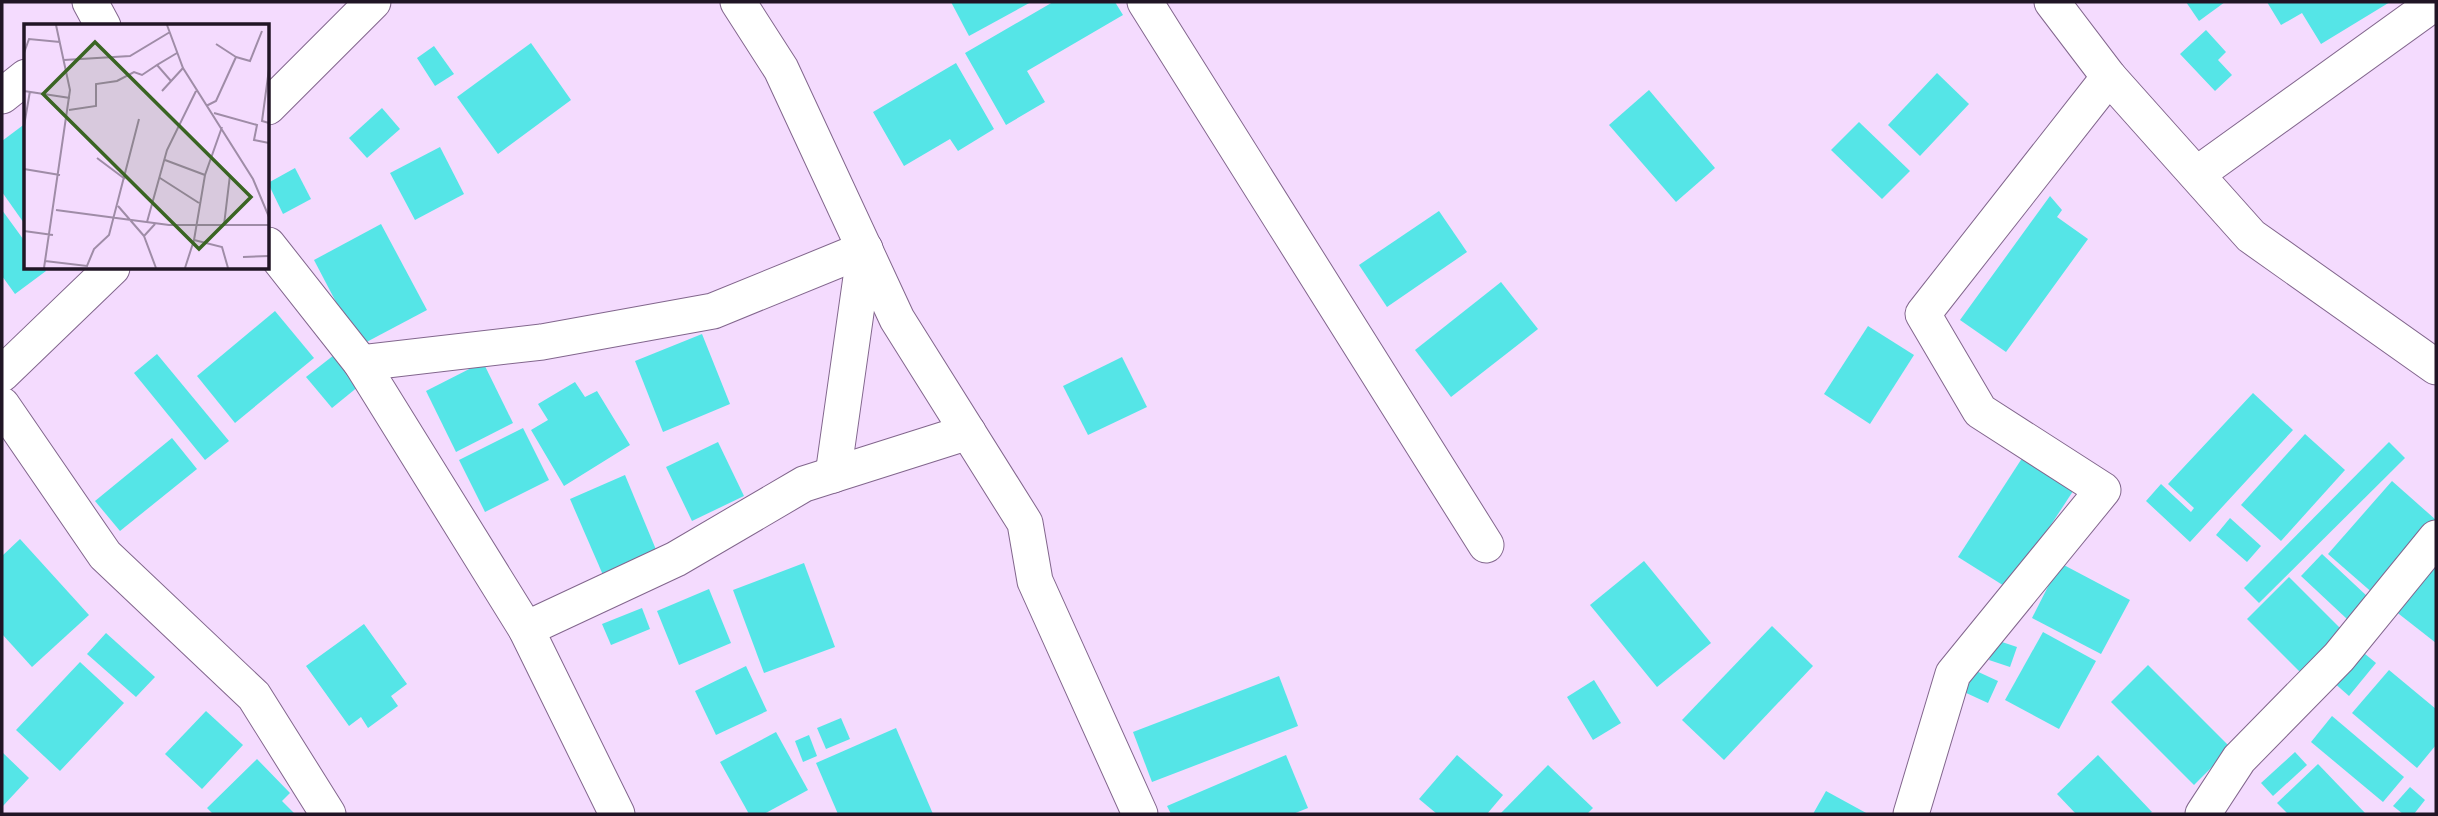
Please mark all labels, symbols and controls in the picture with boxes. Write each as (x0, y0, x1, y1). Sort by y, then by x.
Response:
inset map (24, 24, 270, 270)

